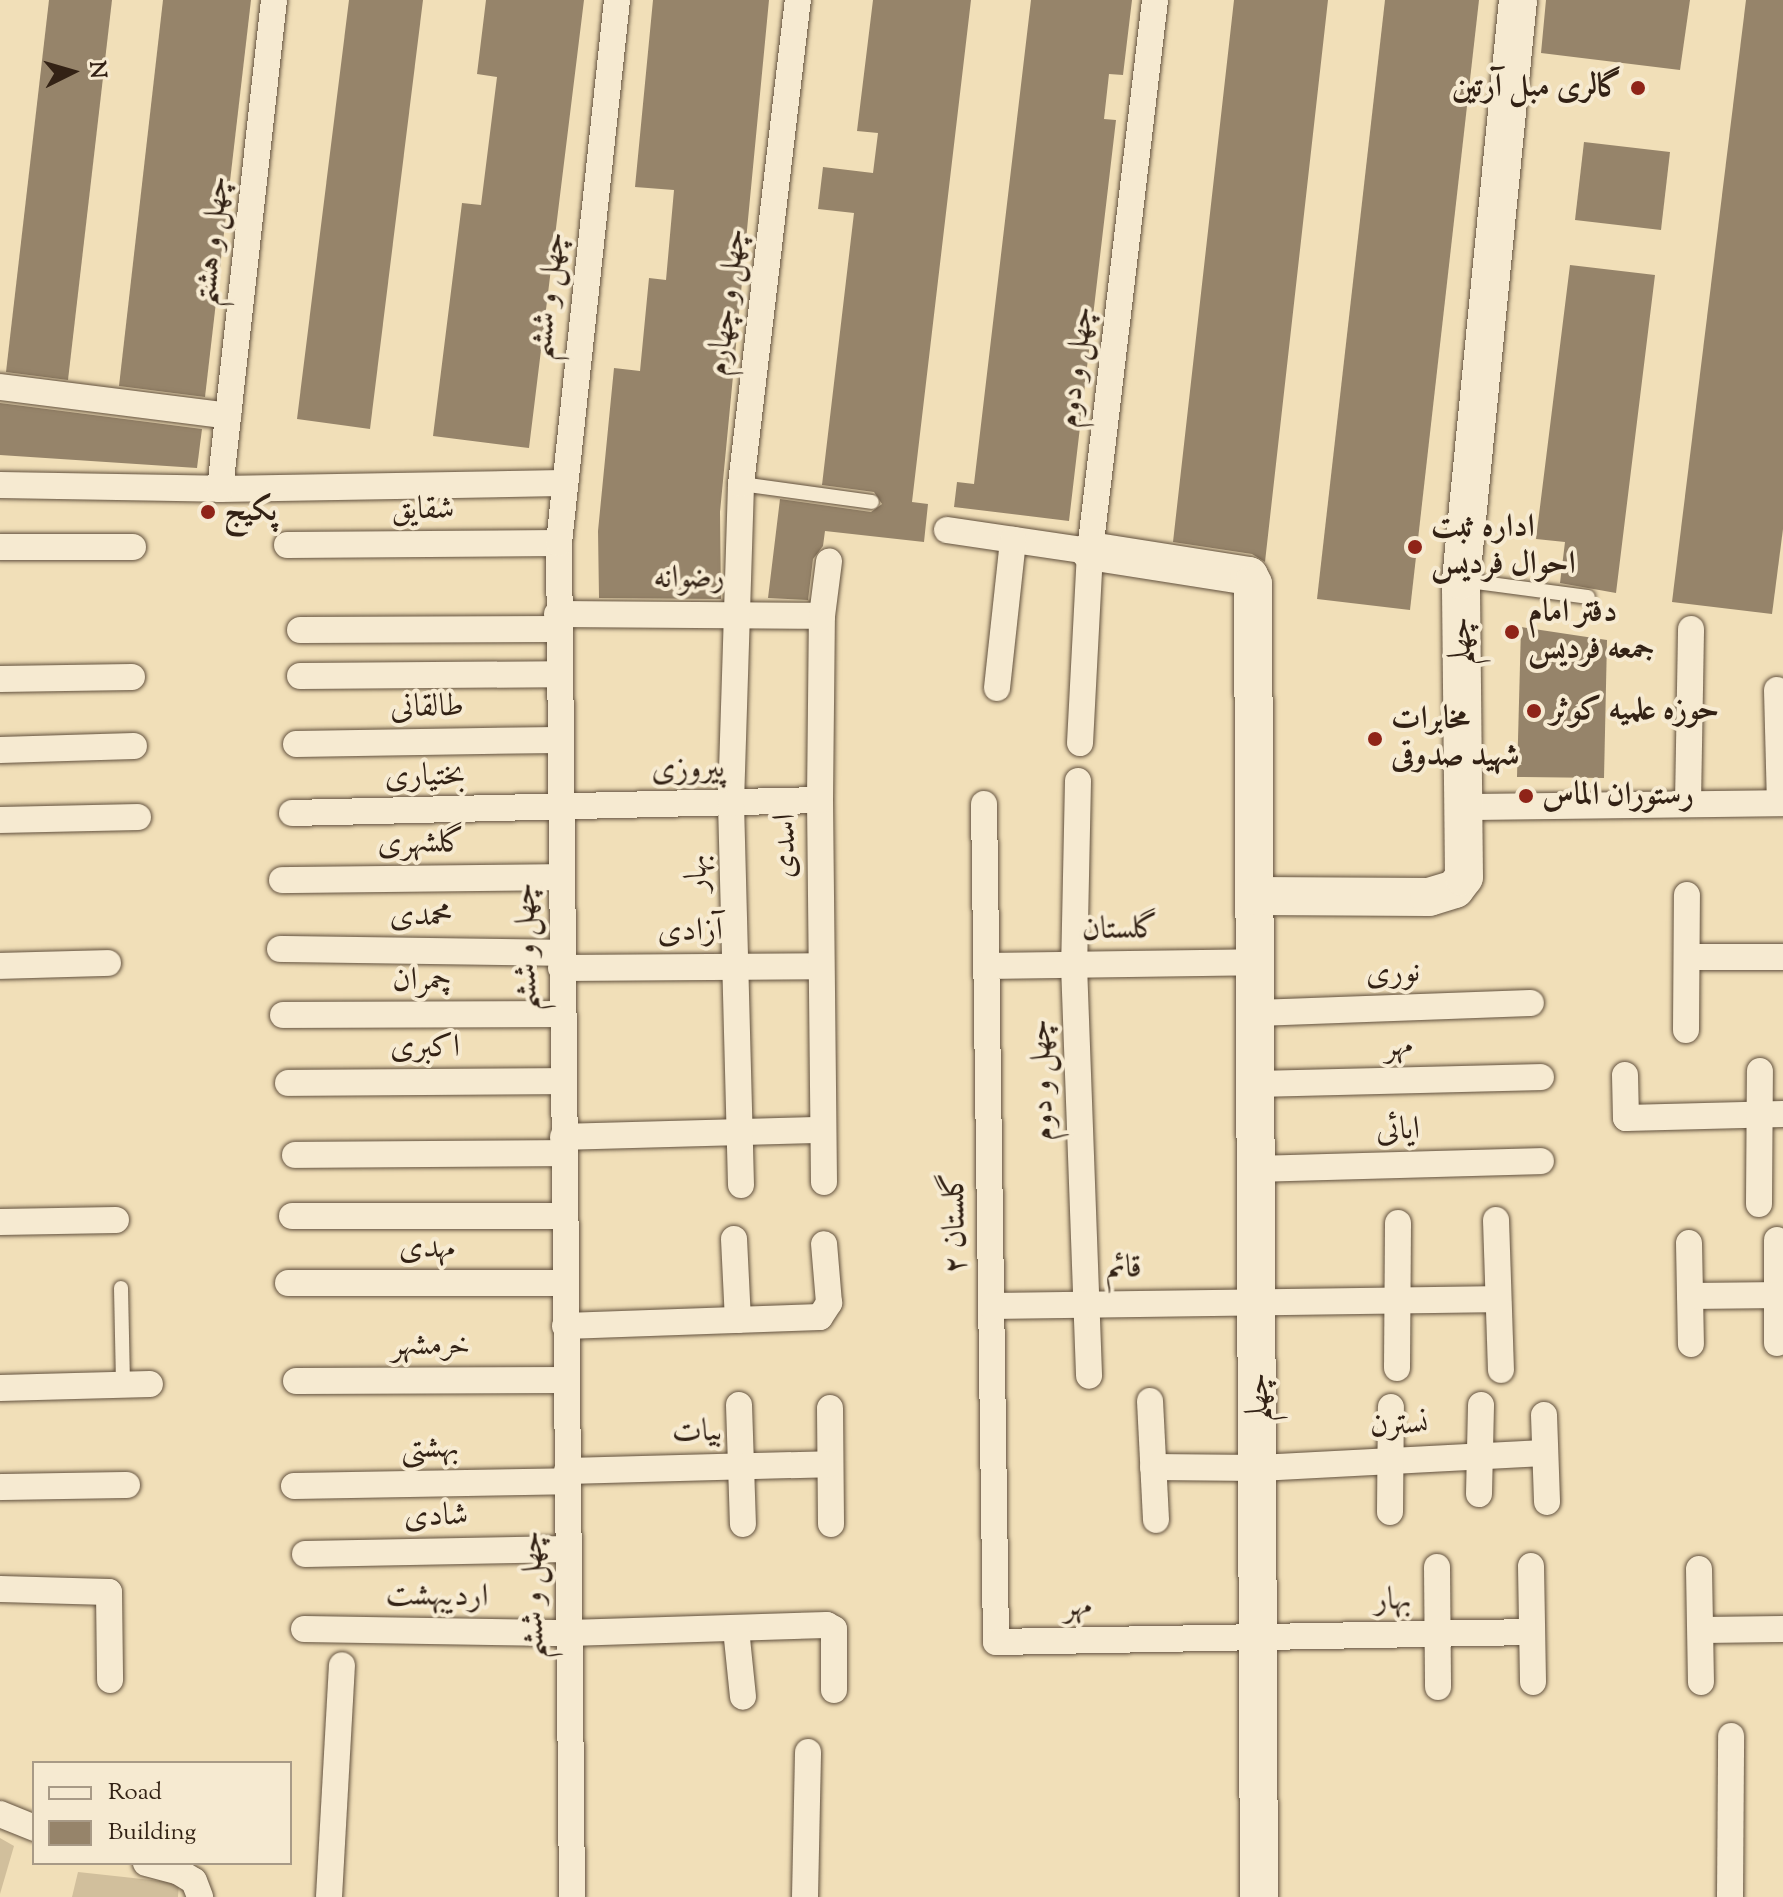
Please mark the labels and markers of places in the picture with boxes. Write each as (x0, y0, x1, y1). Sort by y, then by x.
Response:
place label: گالری مبل آرتین (1452, 69, 1622, 107)
marker: گالری مبل آرتین (1629, 79, 1647, 97)
place label: پکیج (224, 493, 277, 531)
marker: پکیج (199, 503, 217, 521)
place label: اداره ثبت احوال فردیس (1431, 510, 1576, 585)
marker: اداره ثبت احوال فردیس (1406, 538, 1424, 556)
place label: دفتر امام جمعه فردیس (1528, 595, 1655, 670)
marker: دفتر امام جمعه فردیس (1503, 623, 1521, 641)
place label: حوزه علمیه کوثر (1550, 692, 1719, 730)
place label: مخابرات شهید صدوقی (1391, 702, 1519, 777)
marker: حوزه علمیه کوثر (1525, 702, 1543, 720)
marker: مخابرات شهید صدوقی (1366, 730, 1384, 748)
place label: رستوران الماس (1542, 777, 1694, 815)
marker: رستوران الماس (1517, 787, 1535, 805)

